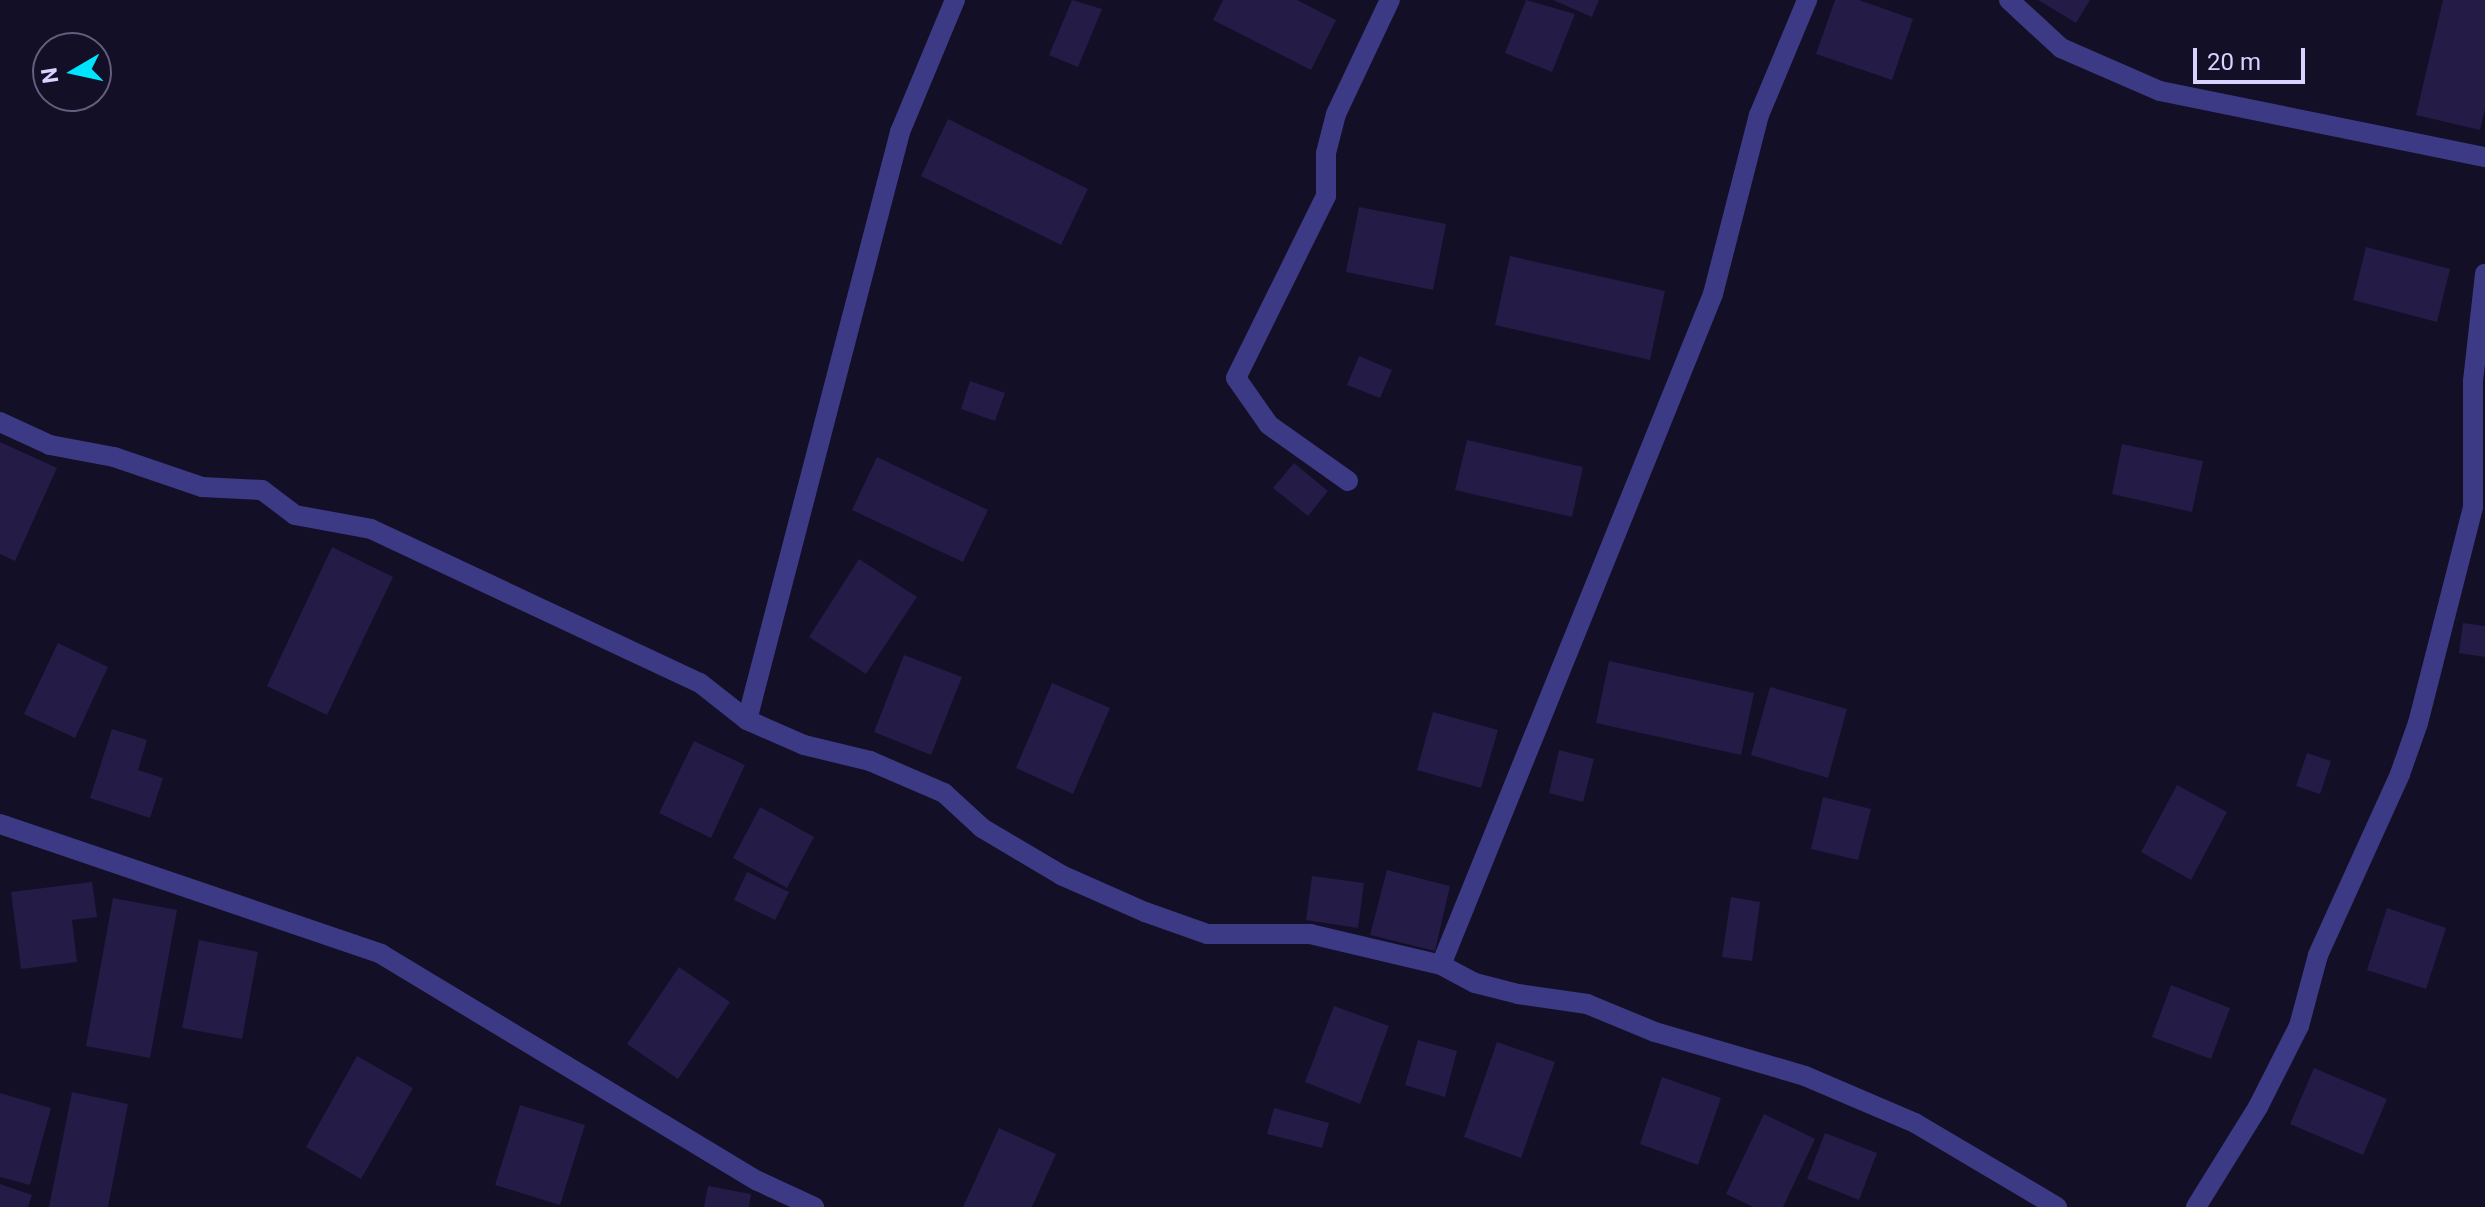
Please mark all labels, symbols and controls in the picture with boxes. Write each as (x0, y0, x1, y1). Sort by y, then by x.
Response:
north arrow (32, 32, 112, 112)
scale bar (2197, 32, 2309, 82)
text: 20 m (2207, 48, 2261, 76)
text: N (36, 66, 63, 85)

